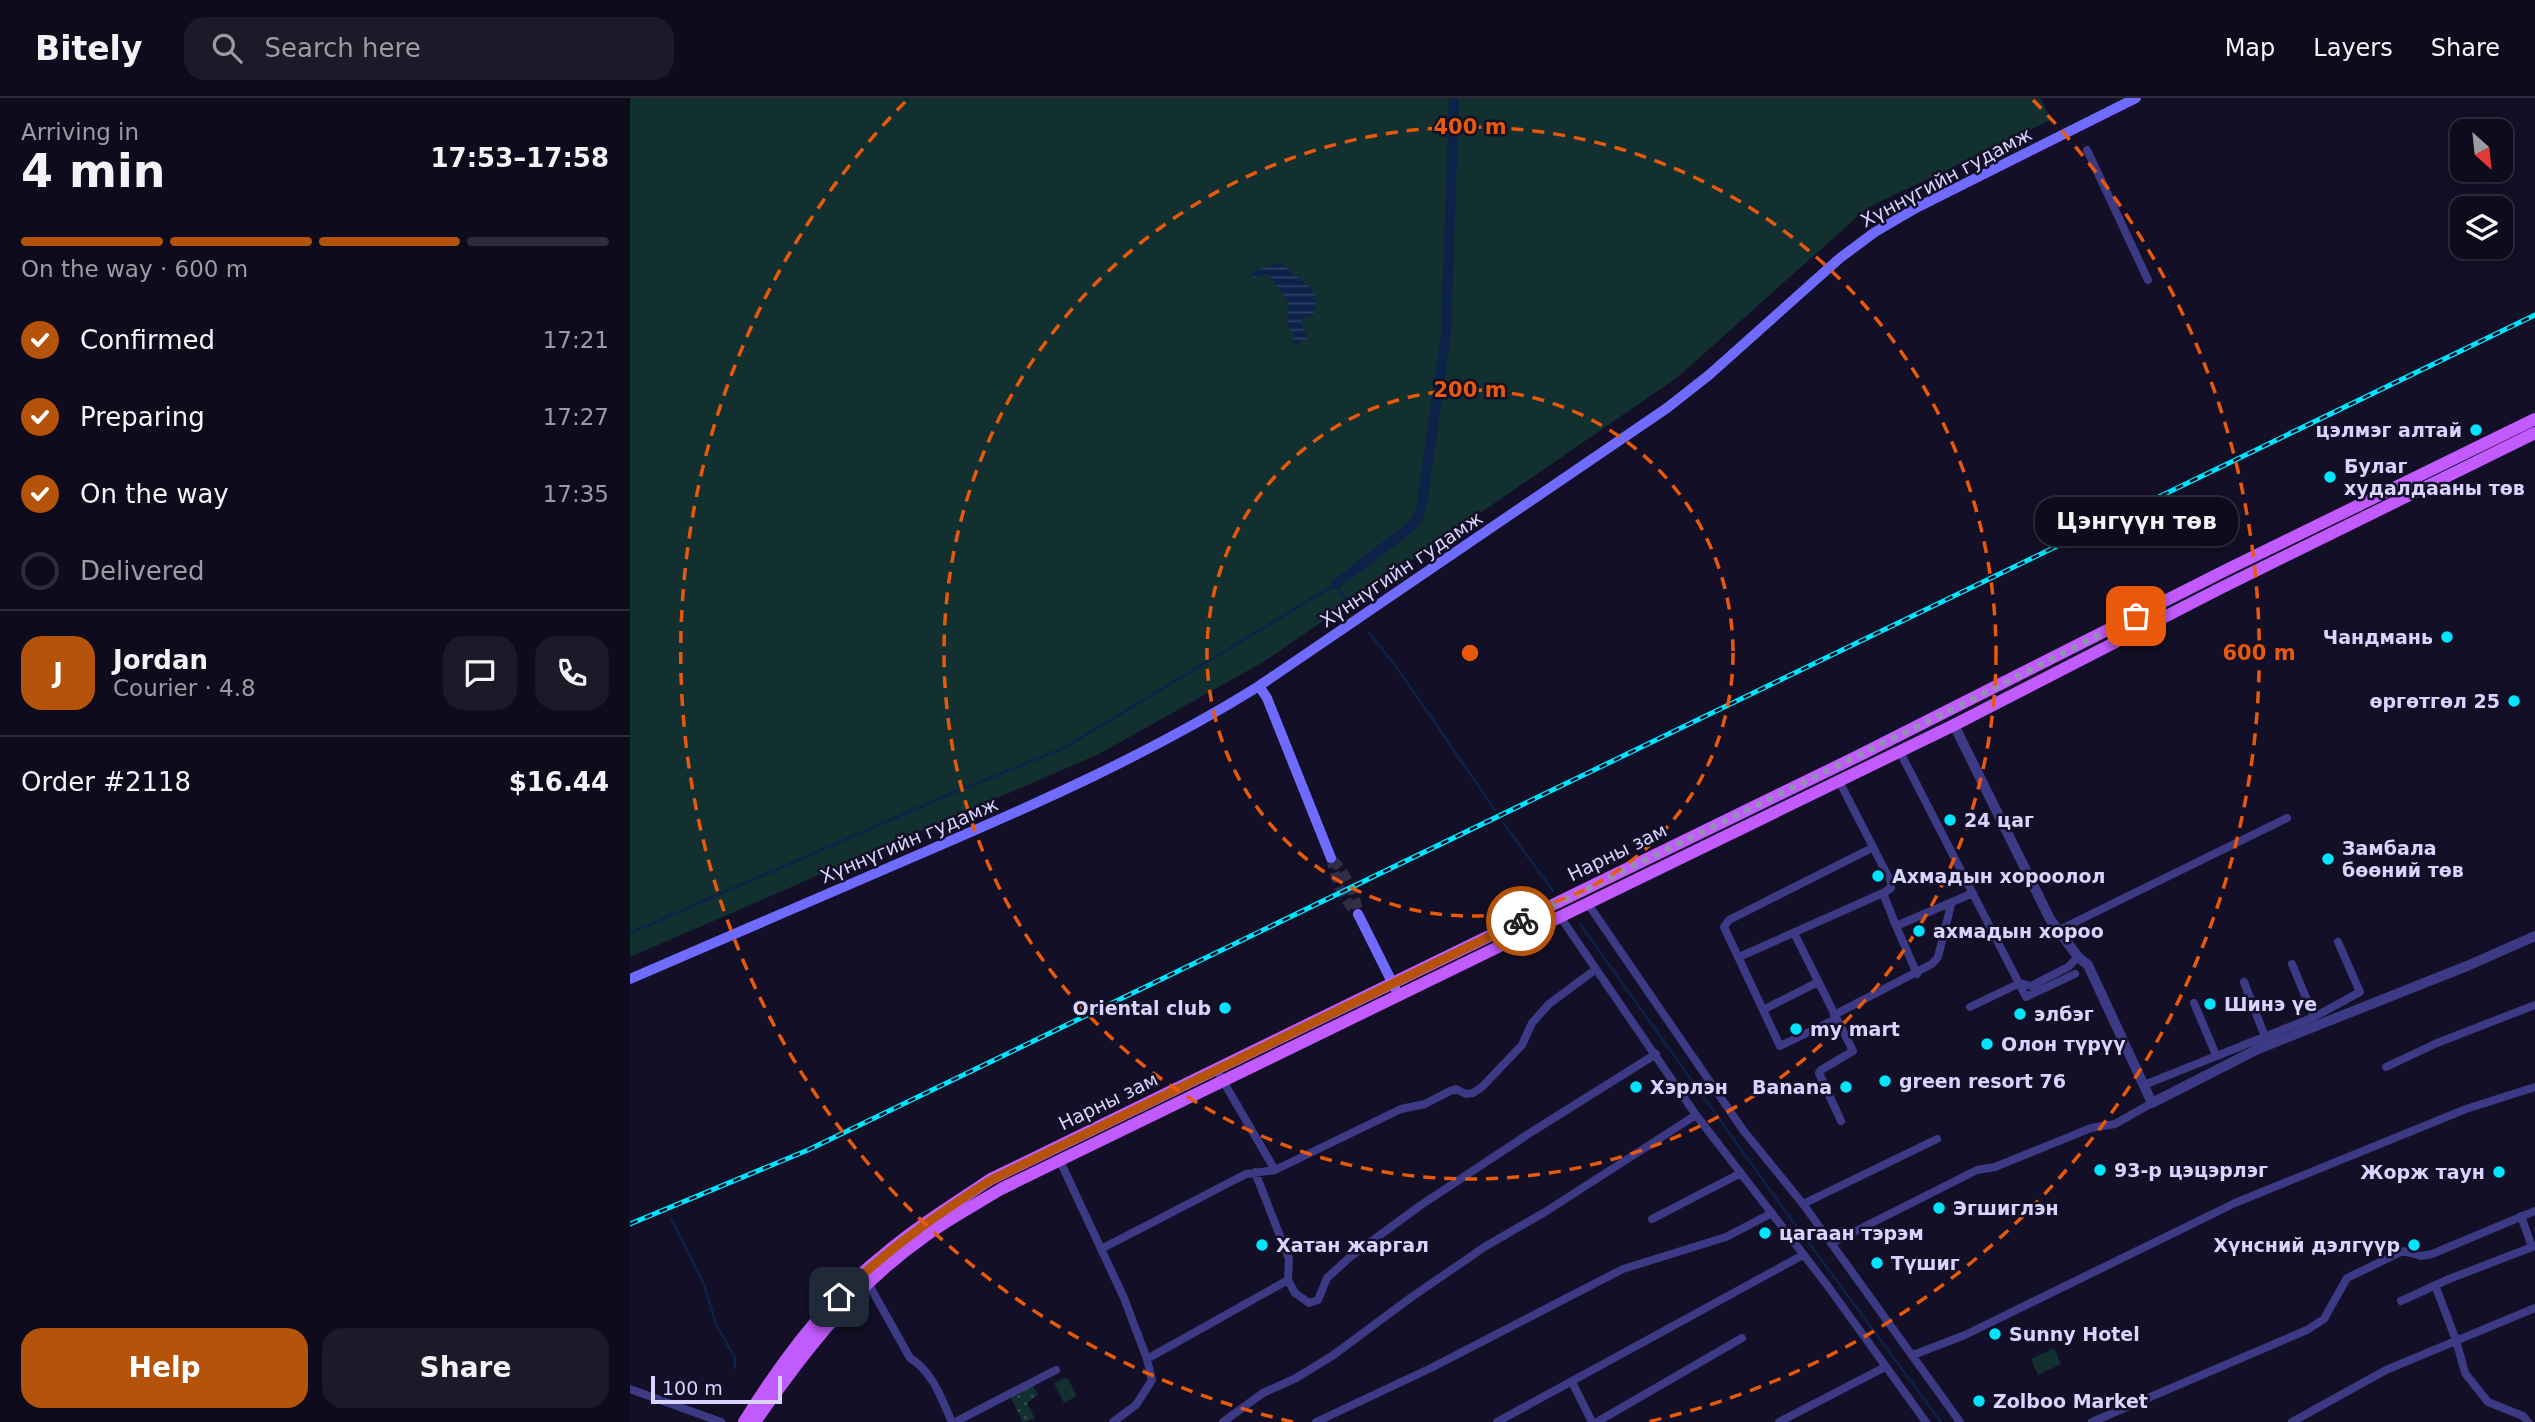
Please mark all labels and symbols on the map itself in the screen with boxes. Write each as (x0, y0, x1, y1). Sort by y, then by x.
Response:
text: 400 m (1433, 115, 1507, 139)
north arrow (2450, 119, 2513, 182)
street label: Хүннүгийн гудамж (1857, 122, 2035, 232)
text: 200 m (1433, 378, 1507, 402)
place label: цэлмэг алтай (2316, 419, 2462, 441)
marker: цэлмэг алтай (2468, 422, 2484, 438)
place label: Булаг худалдааны төв (2344, 455, 2525, 499)
marker: Булаг худалдааны төв (2322, 469, 2338, 485)
callout: Цэнгүүн төв (2034, 497, 2238, 546)
street label: Хүннүгийн гудамж (1316, 506, 1486, 632)
pin (2106, 586, 2166, 646)
place label: Чандмань (2323, 626, 2433, 648)
marker: Чандмань (2439, 629, 2455, 645)
centre of rings (1458, 641, 1482, 665)
text: 600 m (2222, 641, 2296, 665)
place label: өргөтгөл 25 (2369, 690, 2500, 712)
marker: өргөтгөл 25 (2506, 693, 2522, 709)
street label: Хүннүгийн гудамж (817, 793, 1001, 887)
place label: 24 цаг (1964, 809, 2034, 831)
marker: 24 цаг (1942, 812, 1958, 828)
street label: Нарны зам (1564, 819, 1670, 885)
place label: Замбала бөөний төв (2342, 837, 2464, 881)
marker: Замбала бөөний төв (2320, 851, 2336, 867)
place label: Ахмадын хороолол (1892, 865, 2105, 887)
marker: Ахмадын хороолол (1870, 868, 1886, 884)
courier (1486, 886, 1556, 956)
place label: ахмадын хороо (1933, 920, 2104, 942)
marker: ахмадын хороо (1911, 923, 1927, 939)
place label: Шинэ үе (2224, 993, 2317, 1015)
marker: Шинэ үе (2202, 996, 2218, 1012)
place label: Oriental club (1073, 997, 1211, 1019)
marker: Oriental club (1217, 1000, 1233, 1016)
place label: элбэг (2034, 1003, 2094, 1025)
marker: элбэг (2012, 1006, 2028, 1022)
place label: my mart (1810, 1018, 1900, 1040)
marker: my mart (1788, 1021, 1804, 1037)
place label: Олон түрүү (2001, 1033, 2126, 1055)
marker: Олон түрүү (1979, 1036, 1995, 1052)
street label: Нарны зам (1055, 1068, 1161, 1134)
place label: green resort 76 (1899, 1070, 2066, 1092)
marker: green resort 76 (1877, 1073, 1893, 1089)
place label: Хэрлэн (1650, 1076, 1728, 1098)
place label: Banana (1752, 1076, 1832, 1098)
marker: Хэрлэн (1628, 1079, 1644, 1095)
marker: Banana (1838, 1079, 1854, 1095)
place label: 93-р цэцэрлэг (2114, 1159, 2268, 1181)
place label: Жорж таун (2360, 1161, 2485, 1183)
marker: 93-р цэцэрлэг (2092, 1162, 2108, 1178)
marker: Жорж таун (2491, 1164, 2507, 1180)
place label: Эгшиглэн (1953, 1197, 2059, 1219)
marker: Эгшиглэн (1931, 1200, 1947, 1216)
place label: цагаан тэрэм (1779, 1222, 1924, 1244)
marker: цагаан тэрэм (1757, 1225, 1773, 1241)
place label: Хатан жаргал (1276, 1234, 1429, 1256)
place label: Хүнсний дэлгүүр (2213, 1234, 2400, 1256)
marker: Хатан жаргал (1254, 1237, 1270, 1253)
marker: Хүнсний дэлгүүр (2406, 1237, 2422, 1253)
place label: Түшиг (1891, 1252, 1960, 1274)
marker: Түшиг (1869, 1255, 1885, 1271)
pin (809, 1267, 869, 1327)
place label: Sunny Hotel (2009, 1323, 2140, 1345)
marker: Sunny Hotel (1987, 1326, 2003, 1342)
scale bar (651, 1373, 782, 1405)
place label: Zolboo Market (1993, 1390, 2148, 1412)
marker: Zolboo Market (1971, 1393, 1987, 1409)

